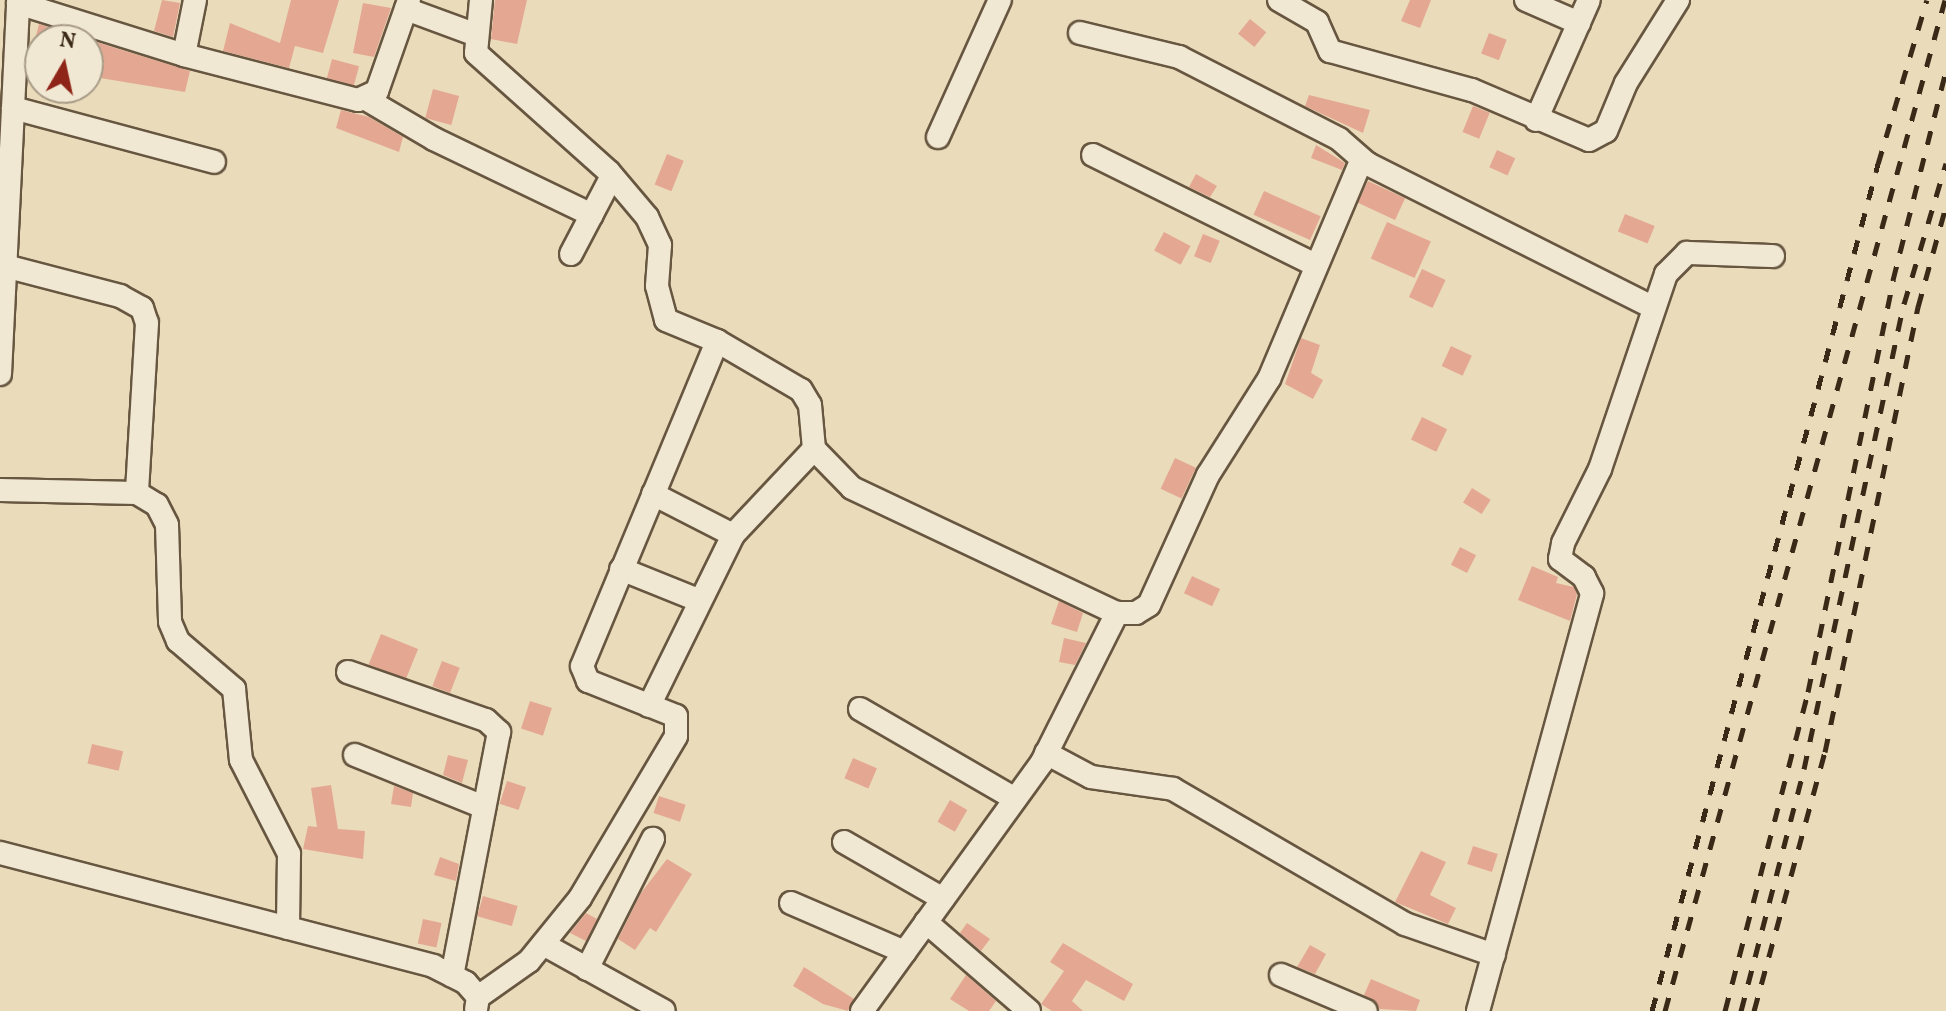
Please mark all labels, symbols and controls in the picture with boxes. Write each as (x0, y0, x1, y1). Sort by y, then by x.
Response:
north arrow (24, 24, 104, 104)
text: N (57, 25, 78, 58)

